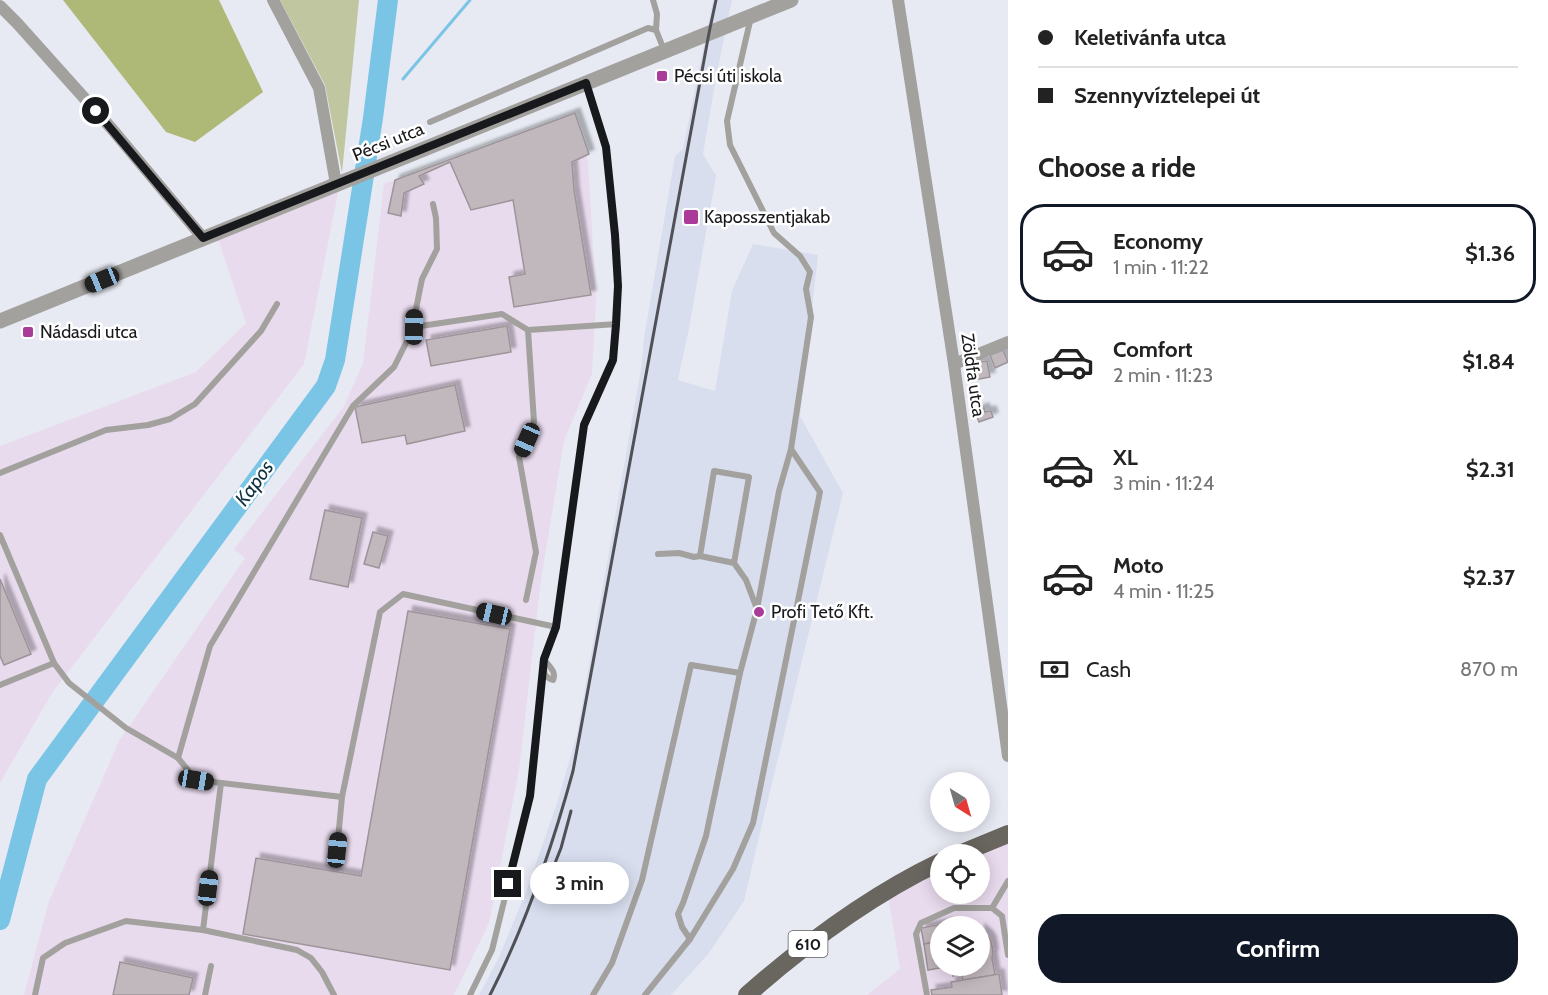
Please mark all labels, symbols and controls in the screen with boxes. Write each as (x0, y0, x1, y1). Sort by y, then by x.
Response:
text: Keletivánfa utca (1074, 24, 1226, 51)
place label: Pécsi úti iskola (674, 65, 782, 87)
marker: Pécsi úti iskola (655, 69, 669, 83)
text: Szennyvíztelepei út (1074, 82, 1260, 109)
route start (82, 97, 109, 124)
street label: Pécsi utca (349, 118, 427, 166)
text: Choose a ride (1038, 151, 1196, 184)
place label: Kaposszentjakab (704, 206, 830, 228)
marker: Kaposszentjakab (682, 208, 700, 226)
icon: car (1041, 227, 1095, 281)
text: Economy (1113, 228, 1203, 255)
text: $1.36 (1465, 240, 1515, 267)
text: 1 min · 11:22 (1113, 255, 1209, 279)
car (82, 265, 122, 295)
car (405, 309, 423, 345)
place label: Nádasdi utca (40, 321, 138, 343)
marker: Nádasdi utca (21, 325, 35, 339)
street label: Zöldfa utca (956, 332, 990, 419)
icon: car (1041, 335, 1095, 389)
text: Comfort (1113, 336, 1192, 363)
text: $1.84 (1462, 348, 1515, 375)
text: 2 min · 11:23 (1113, 363, 1213, 387)
car (511, 420, 543, 460)
icon: car (1041, 443, 1095, 497)
text: XL (1113, 444, 1138, 471)
water label: Kapos (230, 456, 279, 510)
text: $2.31 (1466, 456, 1515, 483)
text: 3 min · 11:24 (1113, 471, 1214, 495)
icon: car (1041, 551, 1095, 605)
text: Moto (1113, 552, 1164, 579)
text: $2.37 (1463, 564, 1515, 591)
text: 4 min · 11:25 (1113, 579, 1214, 603)
car (474, 601, 514, 627)
place label: Profi Tető Kft. (771, 601, 873, 623)
marker: Profi Tető Kft. (752, 605, 766, 619)
icon: cash (1038, 653, 1071, 686)
text: Cash (1086, 656, 1131, 683)
text: 870 m (1460, 657, 1518, 681)
car (177, 768, 215, 792)
north arrow (930, 772, 990, 832)
map controls (930, 772, 990, 976)
car (326, 831, 348, 869)
button: locate (930, 844, 990, 904)
callout: 3 min (529, 863, 628, 905)
car (197, 869, 219, 907)
route end (494, 870, 521, 897)
text: 3 min (555, 871, 604, 895)
button: Confirm (1038, 914, 1518, 983)
button: layers (930, 916, 990, 976)
road number: 610 (788, 931, 828, 957)

